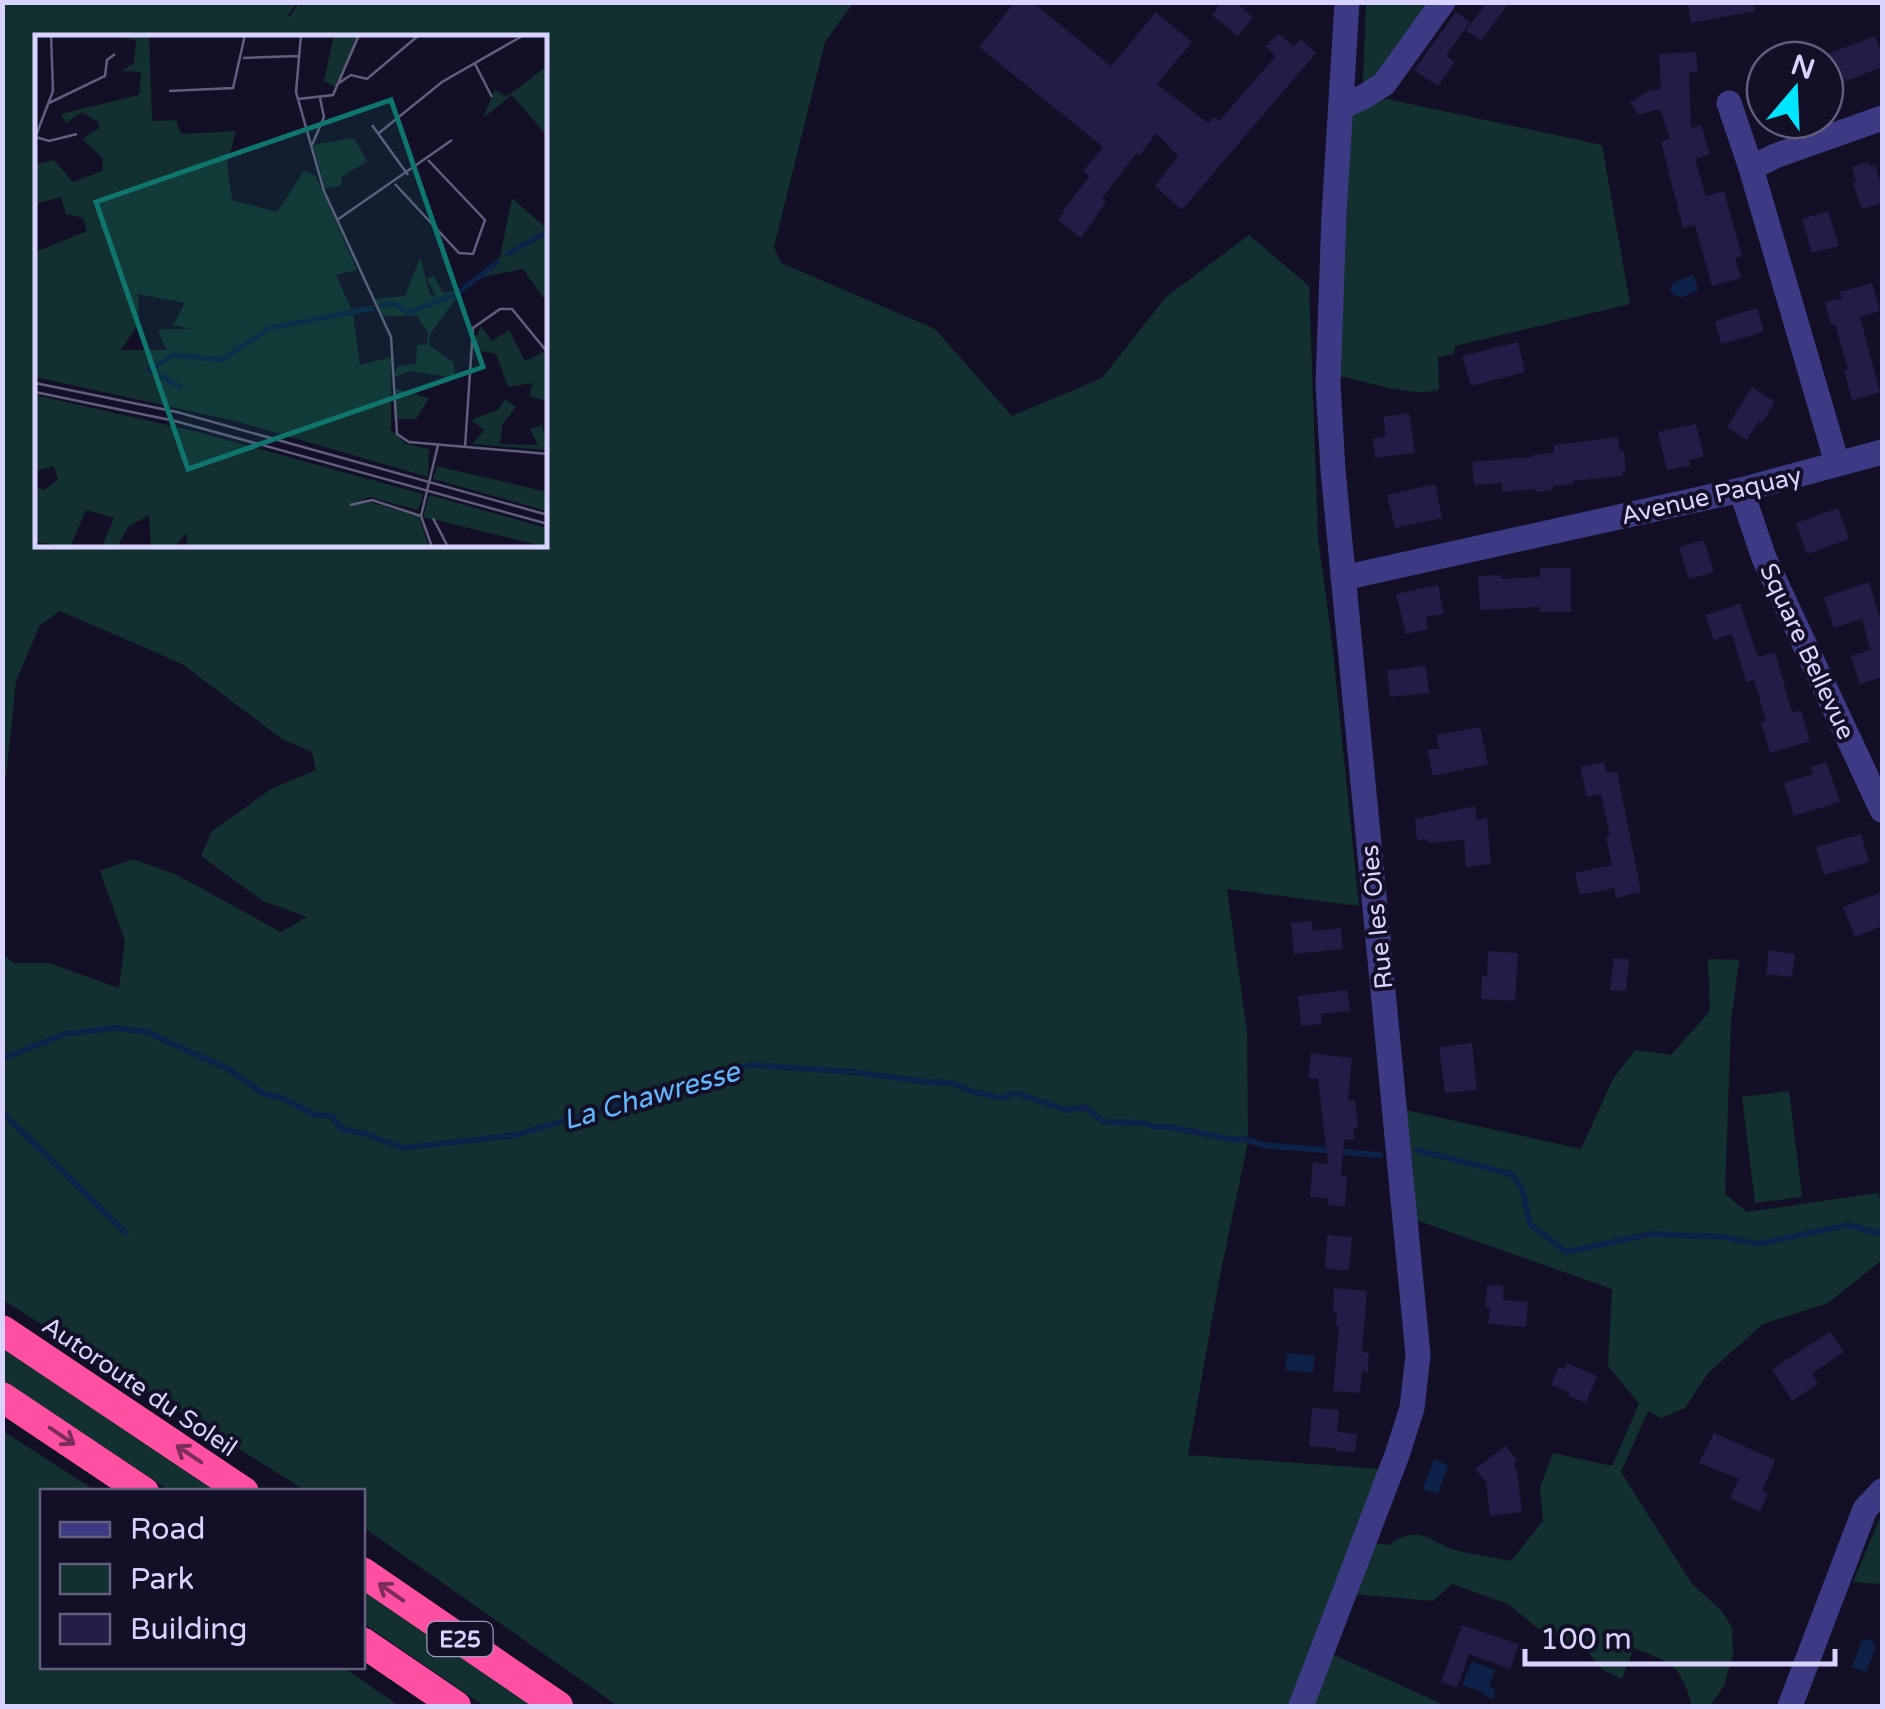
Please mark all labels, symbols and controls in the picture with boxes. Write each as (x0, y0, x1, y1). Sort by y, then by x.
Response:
inset map (35, 35, 548, 548)
north arrow (1745, 40, 1845, 140)
text: N (1787, 48, 1819, 87)
street label: Avenue Paquay (1618, 461, 1804, 531)
street label: Square Bellevue (1753, 559, 1861, 744)
street label: Rue les Oies (1354, 843, 1399, 991)
water label: La Chawresse (559, 1054, 746, 1137)
street label: Autoroute du Soleil (36, 1310, 243, 1463)
one-way arrow (47, 1425, 75, 1446)
one-way arrow (175, 1444, 203, 1465)
legend (40, 1489, 365, 1669)
text: Road (130, 1511, 205, 1548)
text: Park (130, 1561, 194, 1598)
one-way arrow (377, 1582, 405, 1603)
scale bar (1525, 1604, 1835, 1666)
text: Building (130, 1611, 247, 1648)
text: 100 m (1540, 1621, 1632, 1658)
road number: E25 (428, 1622, 492, 1656)

